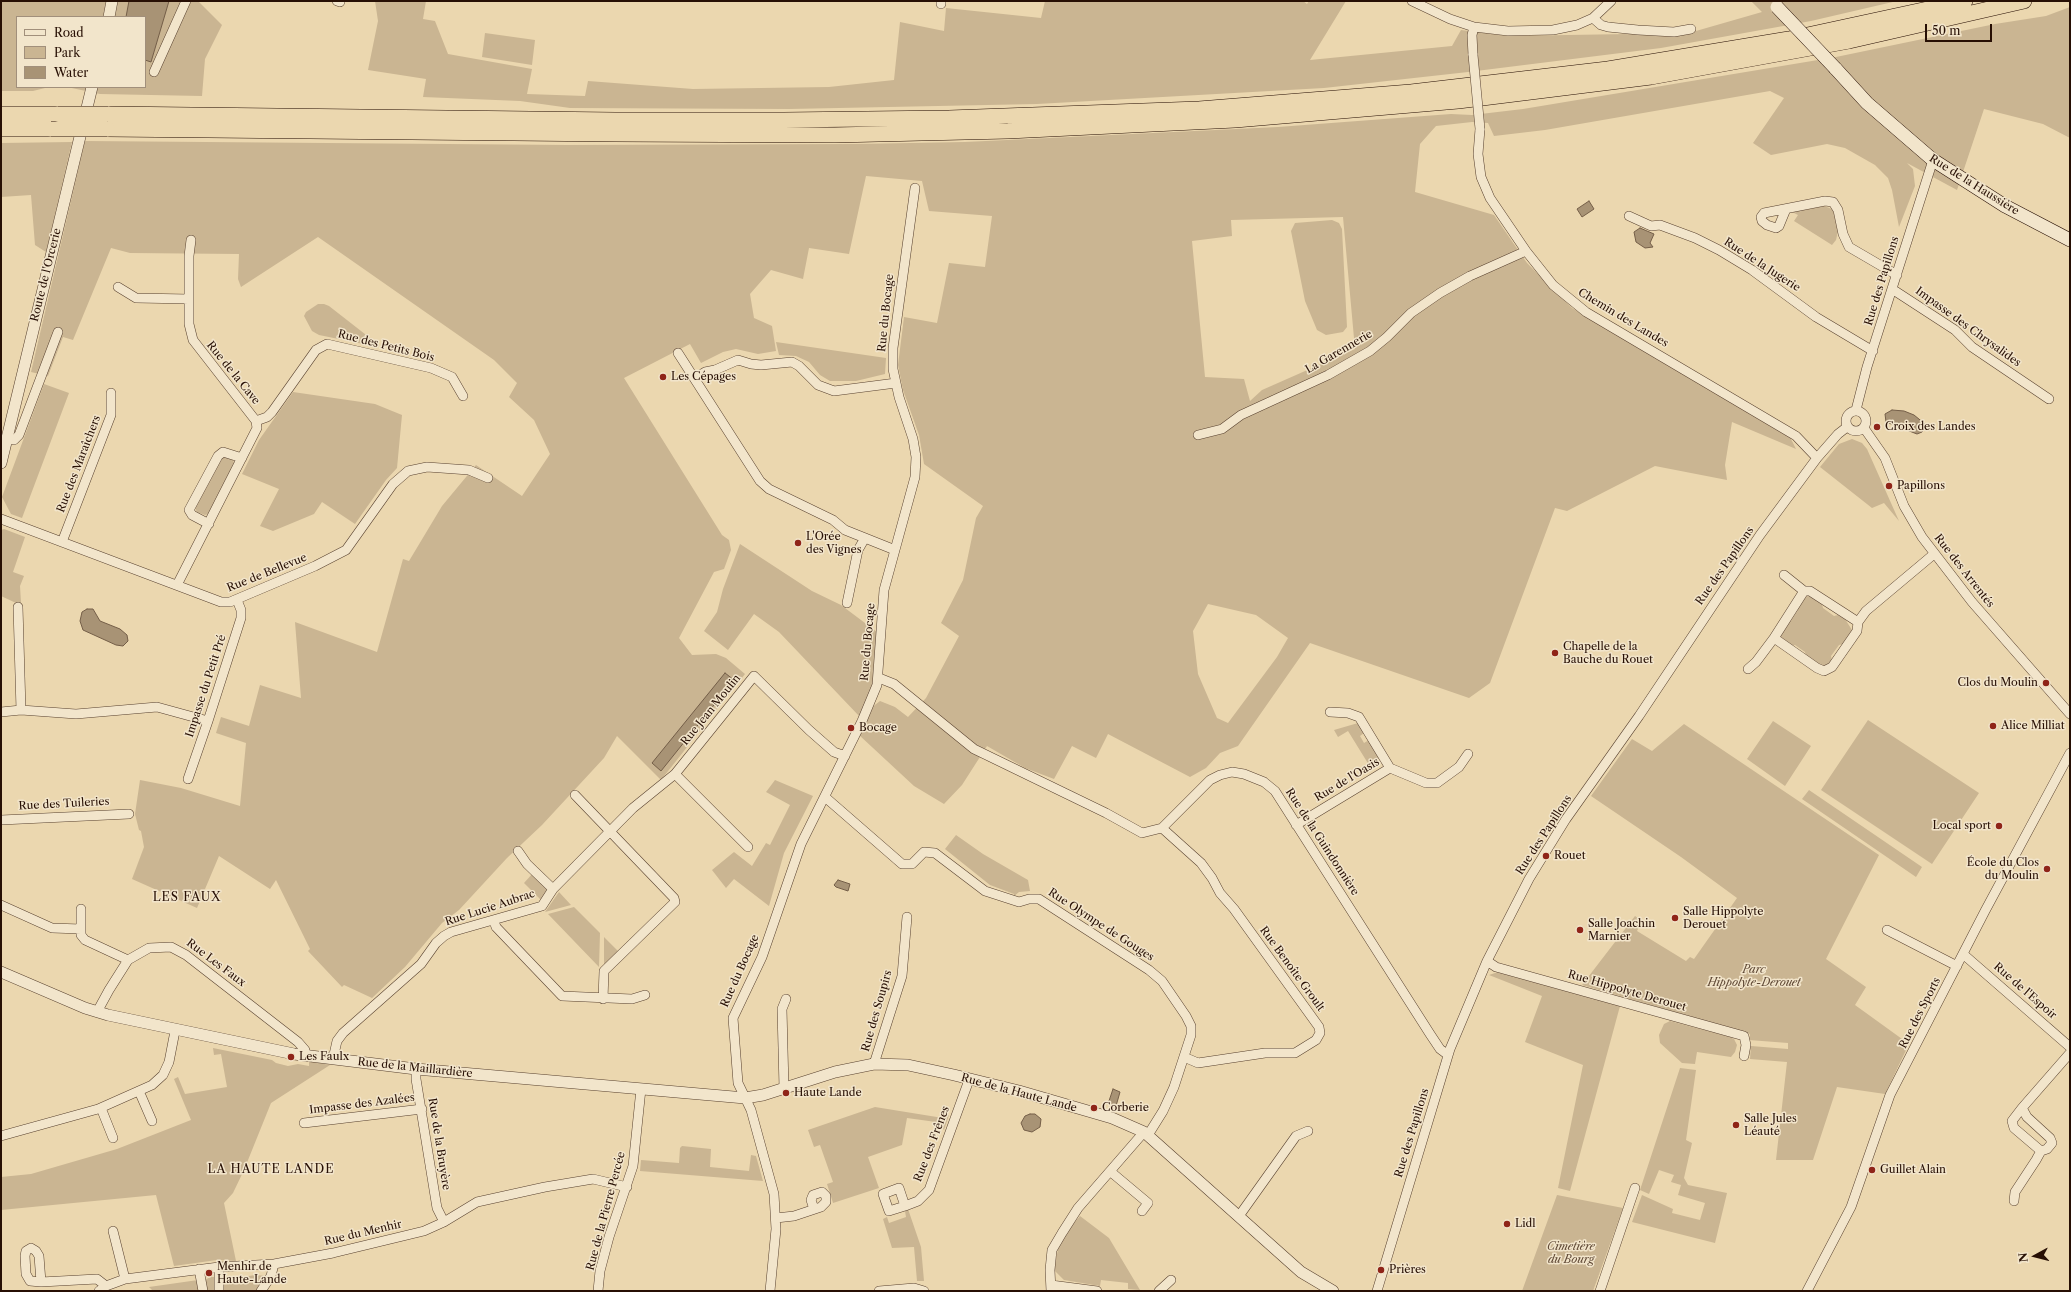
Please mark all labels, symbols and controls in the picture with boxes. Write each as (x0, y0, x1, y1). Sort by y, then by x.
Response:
legend (16, 16, 146, 88)
scale bar (1927, 16, 1994, 42)
text: 50 m (1932, 23, 1961, 38)
text: Road (54, 25, 84, 40)
text: Park (54, 45, 80, 60)
text: Water (54, 65, 88, 80)
street label: Rue de la Haussière (1927, 152, 2021, 218)
street label: Route de l'Orcerie (28, 227, 64, 323)
street label: Rue de la Jugerie (1721, 235, 1803, 295)
street label: Rue des Papillons (1862, 235, 1902, 327)
street label: Rue du Bocage (875, 273, 897, 353)
street label: Impasse des Chrysalides (1913, 284, 2023, 370)
street label: Chemin des Landes (1575, 286, 1671, 350)
street label: La Garennerie (1303, 327, 1375, 377)
street label: Rue des Petits Bois (336, 328, 436, 364)
street label: Rue de la Cave (203, 339, 263, 407)
place label: Les Cépages (671, 370, 736, 384)
marker: Les Cépages (658, 372, 668, 382)
street label: Rue des Maraîchers (54, 413, 104, 515)
place label: Croix des Landes (1885, 420, 1976, 434)
marker: Croix des Landes (1872, 422, 1882, 432)
place label: Papillons (1897, 479, 1945, 493)
marker: Papillons (1884, 481, 1894, 491)
street label: Rue des Papillons (1693, 524, 1757, 608)
place label: L'Orée des Vignes (806, 530, 862, 556)
street label: Rue des Arrentés (1931, 532, 1997, 610)
marker: L'Orée des Vignes (793, 538, 803, 548)
street label: Rue de Bellevue (225, 551, 309, 595)
street label: Rue du Bocage (858, 602, 878, 682)
street label: Impasse du Petit Pré (183, 633, 229, 739)
place label: Chapelle de la Bauche du Rouet (1563, 640, 1653, 666)
marker: Chapelle de la Bauche du Rouet (1550, 648, 1560, 658)
street label: Rue Jean Moulin (678, 672, 744, 748)
place label: Clos du Moulin (1958, 676, 2038, 690)
marker: Clos du Moulin (2041, 678, 2051, 688)
place label: Alice Milliat (2001, 719, 2065, 733)
place label: Bocage (859, 721, 897, 735)
marker: Alice Milliat (1988, 721, 1998, 731)
marker: Bocage (846, 723, 856, 733)
street label: Rue de l'Oasis (1312, 755, 1382, 805)
street label: Rue de la Guindonnière (1282, 786, 1362, 898)
street label: Rue des Papillons (1513, 793, 1575, 877)
street label: Rue des Tuileries (18, 795, 110, 813)
place label: Local sport (1932, 819, 1991, 833)
marker: Local sport (1994, 821, 2004, 831)
place label: Rouet (1554, 849, 1586, 863)
marker: Rouet (1541, 851, 1551, 861)
place label: École du Clos du Moulin (1967, 856, 2039, 882)
marker: École du Clos du Moulin (2042, 864, 2052, 874)
street label: Rue Olympe de Gouges (1046, 886, 1156, 964)
street label: Rue Lucie Aubrac (443, 887, 537, 929)
district label: LES FAUX (153, 891, 221, 905)
place label: Salle Hippolyte Derouet (1683, 905, 1763, 931)
marker: Salle Hippolyte Derouet (1670, 913, 1680, 923)
place label: Salle Joachin Marnier (1588, 917, 1655, 943)
street label: Rue Benoîte Groult (1257, 924, 1327, 1014)
marker: Salle Joachin Marnier (1575, 925, 1585, 935)
street label: Rue du Bocage (718, 933, 762, 1009)
street label: Rue Les Faux (184, 936, 248, 990)
street label: Rue de l'Espoir (1991, 960, 2059, 1022)
park label: Parc Hippolyte-Derouet (1707, 963, 1801, 989)
street label: Rue Hippolyte Derouet (1566, 968, 1688, 1014)
street label: Rue des Soupirs (859, 969, 895, 1053)
street label: Rue des Sports (1896, 975, 1944, 1051)
place label: Les Faulx (299, 1050, 349, 1064)
marker: Les Faulx (286, 1052, 296, 1062)
street label: Rue de la Maillardière (357, 1055, 473, 1081)
street label: Rue de la Haute Lande (960, 1071, 1078, 1115)
place label: Haute Lande (794, 1086, 862, 1100)
street label: Rue des Papillons (1392, 1087, 1432, 1179)
marker: Haute Lande (781, 1088, 791, 1098)
street label: Impasse des Azalées (308, 1091, 416, 1117)
street label: Rue de la Bruyère (425, 1097, 453, 1191)
place label: Corberie (1102, 1101, 1149, 1115)
marker: Corberie (1089, 1103, 1099, 1113)
street label: Rue des Frênes (911, 1104, 953, 1184)
place label: Salle Jules Léauté (1744, 1112, 1797, 1138)
marker: Salle Jules Léauté (1731, 1120, 1741, 1130)
street label: Rue de la Pierre Percée (584, 1150, 628, 1272)
district label: LA HAUTE LANDE (208, 1163, 334, 1177)
place label: Guillet Alain (1880, 1163, 1946, 1177)
marker: Guillet Alain (1867, 1165, 1877, 1175)
place label: Lidl (1515, 1217, 1536, 1231)
street label: Rue du Menhir (323, 1218, 403, 1248)
marker: Lidl (1502, 1219, 1512, 1229)
north arrow (2015, 1236, 2055, 1276)
park label: Cimetière du Bourg (1547, 1240, 1595, 1266)
text: N (2016, 1252, 2031, 1263)
place label: Menhir de Haute-Lande (217, 1260, 287, 1286)
place label: Prières (1389, 1263, 1426, 1277)
marker: Prières (1376, 1265, 1386, 1275)
marker: Menhir de Haute-Lande (204, 1268, 214, 1278)

